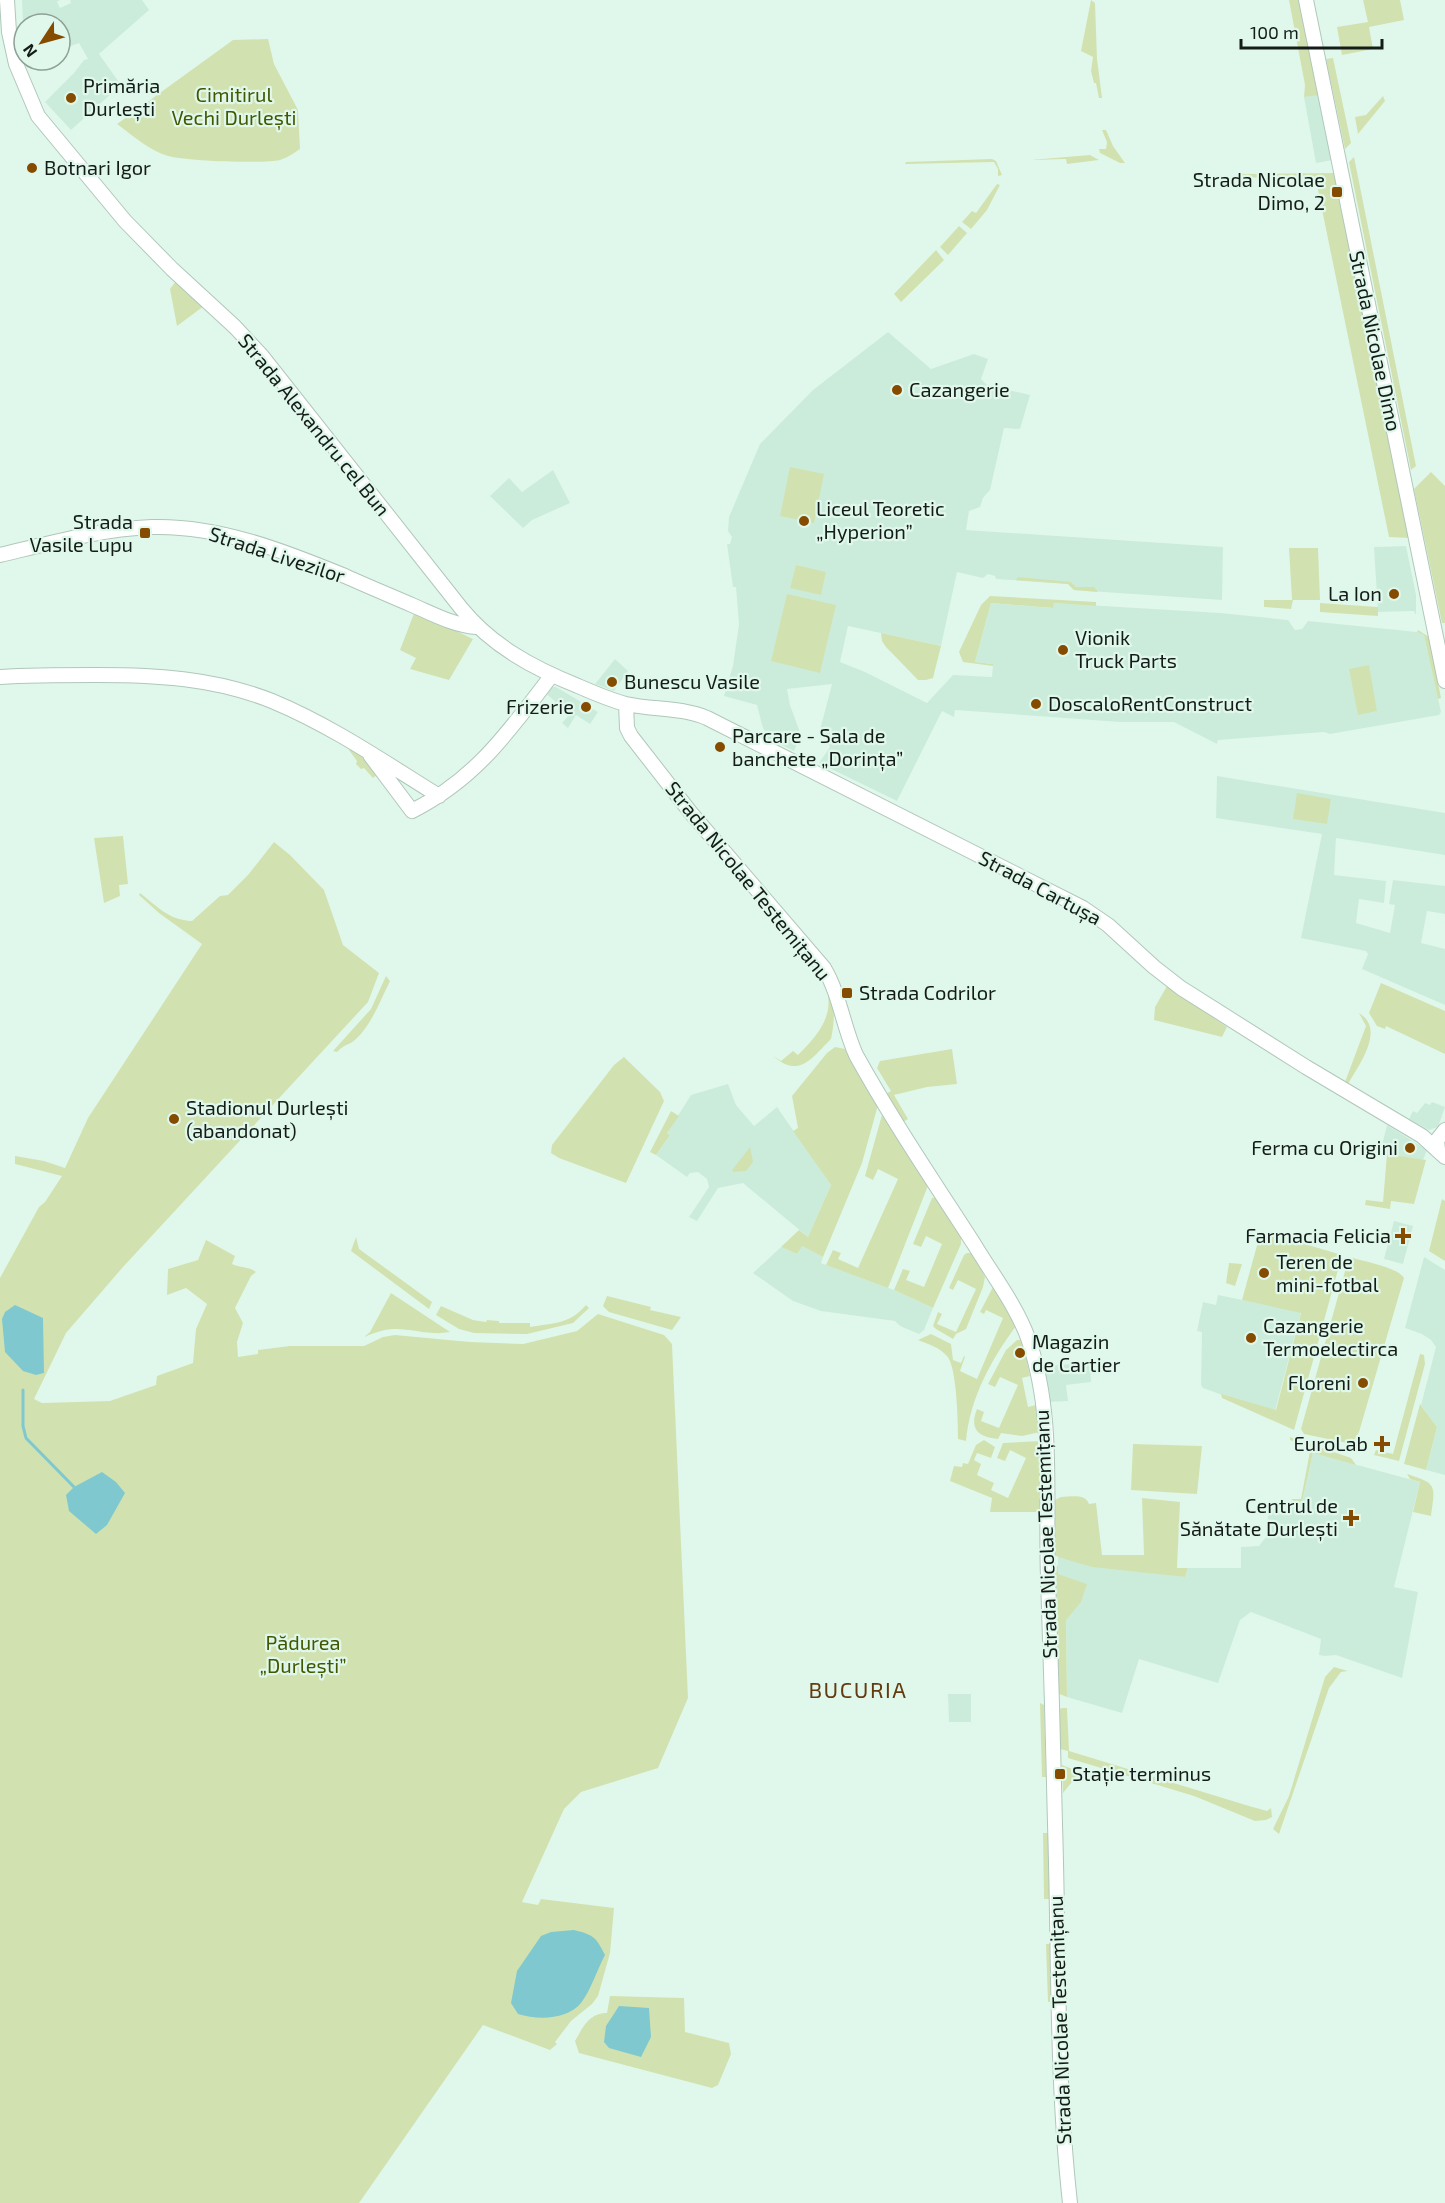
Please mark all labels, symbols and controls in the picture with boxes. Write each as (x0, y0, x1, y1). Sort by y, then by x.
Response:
north arrow (12, 12, 72, 72)
scale bar (1241, 12, 1382, 50)
text: 100 m (1250, 21, 1299, 43)
text: N (18, 41, 41, 61)
place label: Primăria Durlești (83, 73, 160, 122)
park label: Cimitirul Vechi Durlești (171, 82, 297, 131)
marker: Primăria Durlești (64, 91, 78, 105)
place label: Botnari Igor (44, 155, 151, 179)
marker: Botnari Igor (25, 161, 39, 175)
place label: Strada Nicolae Dimo, 2 (1193, 167, 1325, 214)
marker: Strada Nicolae Dimo, 2 (1330, 185, 1344, 199)
street label: Strada Nicolae Dimo (1345, 248, 1407, 433)
street label: Strada Alexandru cel Bun (234, 328, 396, 520)
place label: Cazangerie (909, 377, 1010, 401)
marker: Cazangerie (890, 383, 904, 397)
place label: Liceul Teoretic „Hyperion” (816, 496, 945, 543)
place label: Strada Vasile Lupu (29, 509, 133, 556)
marker: Liceul Teoretic „Hyperion” (797, 514, 811, 528)
street label: Strada Livezilor (206, 521, 348, 587)
marker: Strada Vasile Lupu (138, 526, 152, 540)
place label: La Ion (1328, 581, 1382, 605)
marker: La Ion (1387, 587, 1401, 601)
place label: Vionik Truck Parts (1075, 625, 1177, 672)
marker: Vionik Truck Parts (1056, 643, 1070, 657)
place label: Bunescu Vasile (624, 669, 760, 693)
marker: Bunescu Vasile (605, 675, 619, 689)
place label: DoscaloRentConstruct (1048, 691, 1252, 715)
place label: Frizerie (506, 694, 574, 718)
marker: DoscaloRentConstruct (1029, 697, 1043, 711)
marker: Frizerie (579, 700, 593, 714)
place label: Parcare - Sala de banchete „Dorința” (732, 723, 903, 772)
marker: Parcare - Sala de banchete „Dorința” (713, 740, 727, 754)
street label: Strada Nicolae Testemițanu (660, 776, 836, 986)
street label: Strada Cartușa (974, 845, 1106, 931)
place label: Strada Codrilor (859, 980, 996, 1004)
marker: Strada Codrilor (840, 986, 854, 1000)
place label: Stadionul Durlești (abandonat) (186, 1095, 349, 1142)
marker: Stadionul Durlești (abandonat) (167, 1112, 181, 1126)
place label: Ferma cu Origini (1251, 1135, 1398, 1159)
marker: Ferma cu Origini (1403, 1141, 1417, 1155)
place label: Farmacia Felicia (1245, 1223, 1391, 1247)
marker: Farmacia Felicia (1396, 1229, 1410, 1243)
place label: Teren de mini-fotbal (1276, 1249, 1379, 1296)
marker: Teren de mini-fotbal (1257, 1266, 1271, 1280)
place label: Cazangerie Termoelectirca (1263, 1313, 1398, 1360)
place label: Magazin de Cartier (1032, 1329, 1120, 1376)
marker: Cazangerie Termoelectirca (1244, 1331, 1258, 1345)
marker: Magazin de Cartier (1013, 1346, 1027, 1360)
place label: Floreni (1288, 1370, 1351, 1394)
marker: Floreni (1356, 1376, 1370, 1390)
street label: Strada Nicolae Testemițanu (1029, 1409, 1063, 1659)
place label: EuroLab (1294, 1431, 1368, 1455)
marker: EuroLab (1373, 1435, 1391, 1453)
place label: Centrul de Sănătate Durlești (1180, 1493, 1338, 1542)
marker: Centrul de Sănătate Durlești (1342, 1509, 1360, 1527)
park label: Pădurea „Durlești” (259, 1630, 347, 1679)
district label: BUCURIA (808, 1676, 908, 1702)
place label: Stație terminus (1072, 1761, 1211, 1787)
marker: Stație terminus (1053, 1767, 1067, 1781)
street label: Strada Nicolae Testemițanu (1043, 1895, 1077, 2145)

